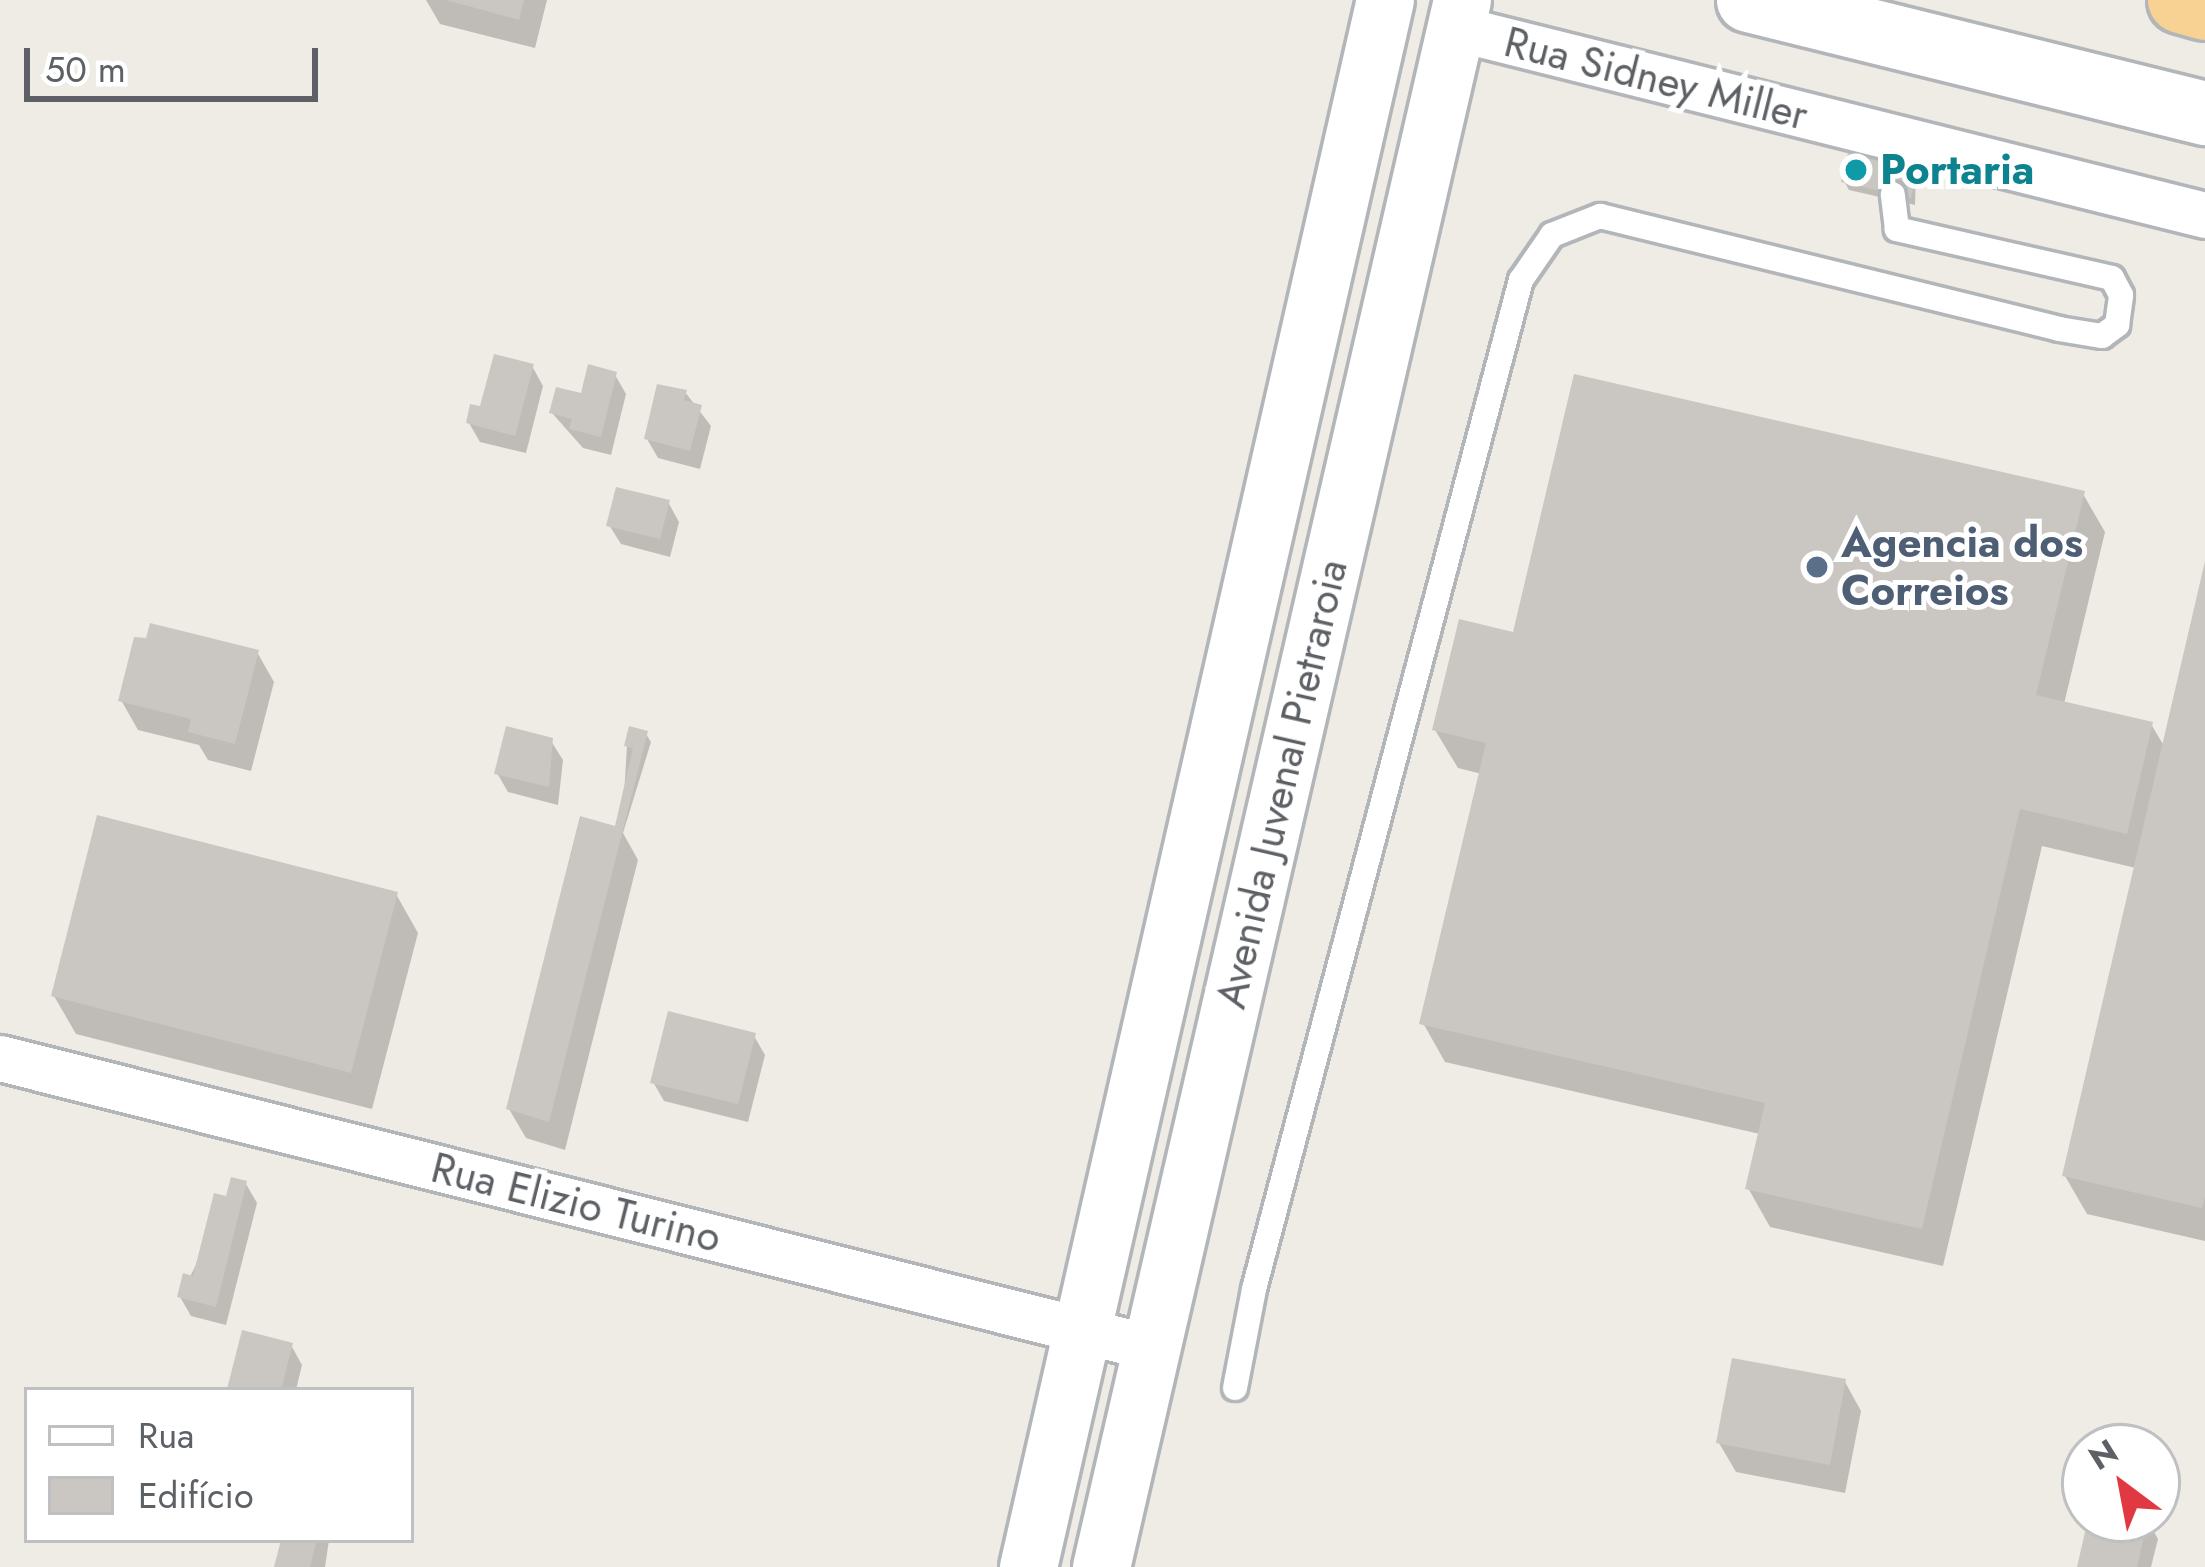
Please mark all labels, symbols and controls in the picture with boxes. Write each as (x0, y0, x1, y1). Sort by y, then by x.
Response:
street label: Rua Sidney Miller (1499, 17, 1813, 141)
scale bar (30, 24, 324, 98)
text: 50 m (45, 43, 126, 95)
place label: Portaria (1880, 145, 2034, 195)
marker: Portaria (1843, 157, 1869, 183)
place label: Agencia dos Correios (1841, 518, 2083, 616)
marker: Agencia dos Correios (1804, 554, 1830, 580)
street label: Avenida Juvenal Pietraroia (1206, 555, 1358, 1013)
street label: Rua Elizio Turino (426, 1143, 726, 1263)
legend (24, 1387, 414, 1543)
text: Rua (138, 1409, 194, 1461)
north arrow (2061, 1423, 2181, 1543)
text: N (2080, 1428, 2127, 1481)
text: Edifício (138, 1469, 254, 1521)

